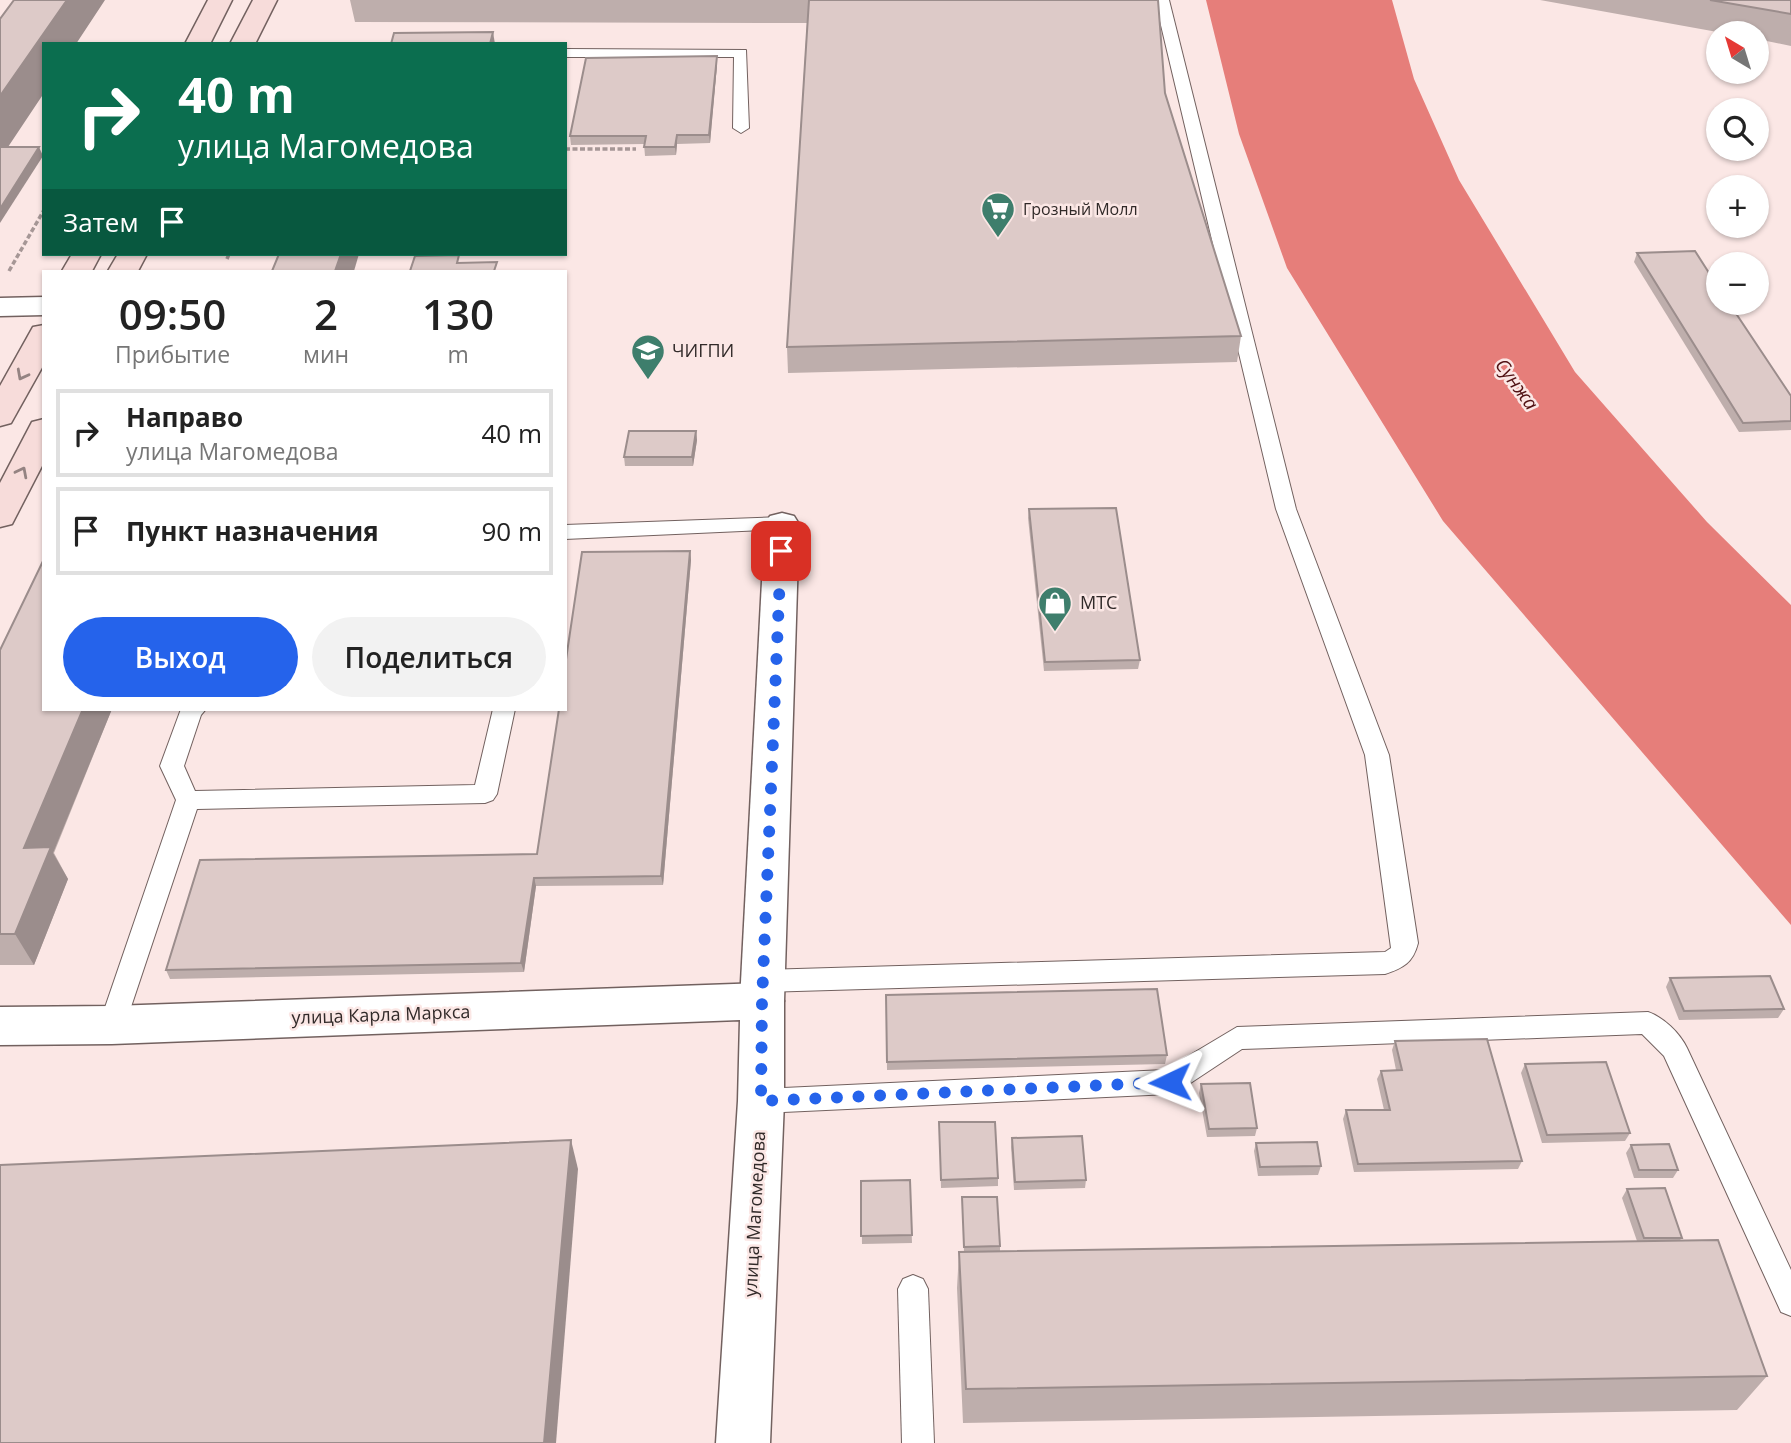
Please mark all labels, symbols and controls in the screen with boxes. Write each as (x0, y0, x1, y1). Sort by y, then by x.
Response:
north arrow (1706, 21, 1769, 84)
map controls (1706, 21, 1769, 315)
text: 40 m (178, 61, 295, 127)
icon: right (63, 70, 154, 161)
button: search (1706, 98, 1769, 161)
text: улица Магомедова (178, 124, 474, 167)
button: + (1706, 175, 1769, 238)
supermarket icon: Грозный Молл (979, 190, 1017, 239)
place label: Грозный Молл (1023, 198, 1138, 220)
icon: arrive (153, 203, 191, 241)
text: Затем (63, 204, 139, 240)
button: − (1706, 252, 1769, 315)
text: 09:50 (119, 285, 226, 342)
text: 2 (314, 285, 338, 342)
text: 130 (422, 285, 494, 342)
school or university icon: ЧИГПИ (629, 332, 667, 381)
text: Прибытие (115, 338, 230, 370)
text: мин (303, 338, 349, 370)
text: m (447, 338, 469, 370)
place label: ЧИГПИ (672, 338, 734, 362)
water label: Сунжа (1490, 353, 1545, 415)
one-way arrow (17, 368, 30, 380)
text: Направо (126, 399, 243, 435)
icon: right (67, 414, 105, 452)
text: 40 m (481, 415, 542, 451)
text: улица Магомедова (126, 435, 339, 467)
one-way arrow (13, 467, 27, 480)
icon: arrive (67, 512, 105, 550)
text: Пункт назначения (126, 513, 379, 549)
text: 90 m (481, 513, 542, 549)
pin (751, 521, 811, 581)
icon: arrive (762, 532, 800, 570)
shop icon: МТС (1036, 584, 1074, 633)
place label: МТС (1080, 590, 1117, 614)
button: Выход (63, 617, 298, 697)
button: Поделиться (312, 617, 546, 697)
street label: улица Карла Маркса (291, 999, 471, 1029)
position arrow (1133, 1045, 1207, 1119)
street label: улица Магомедова (738, 1130, 770, 1298)

